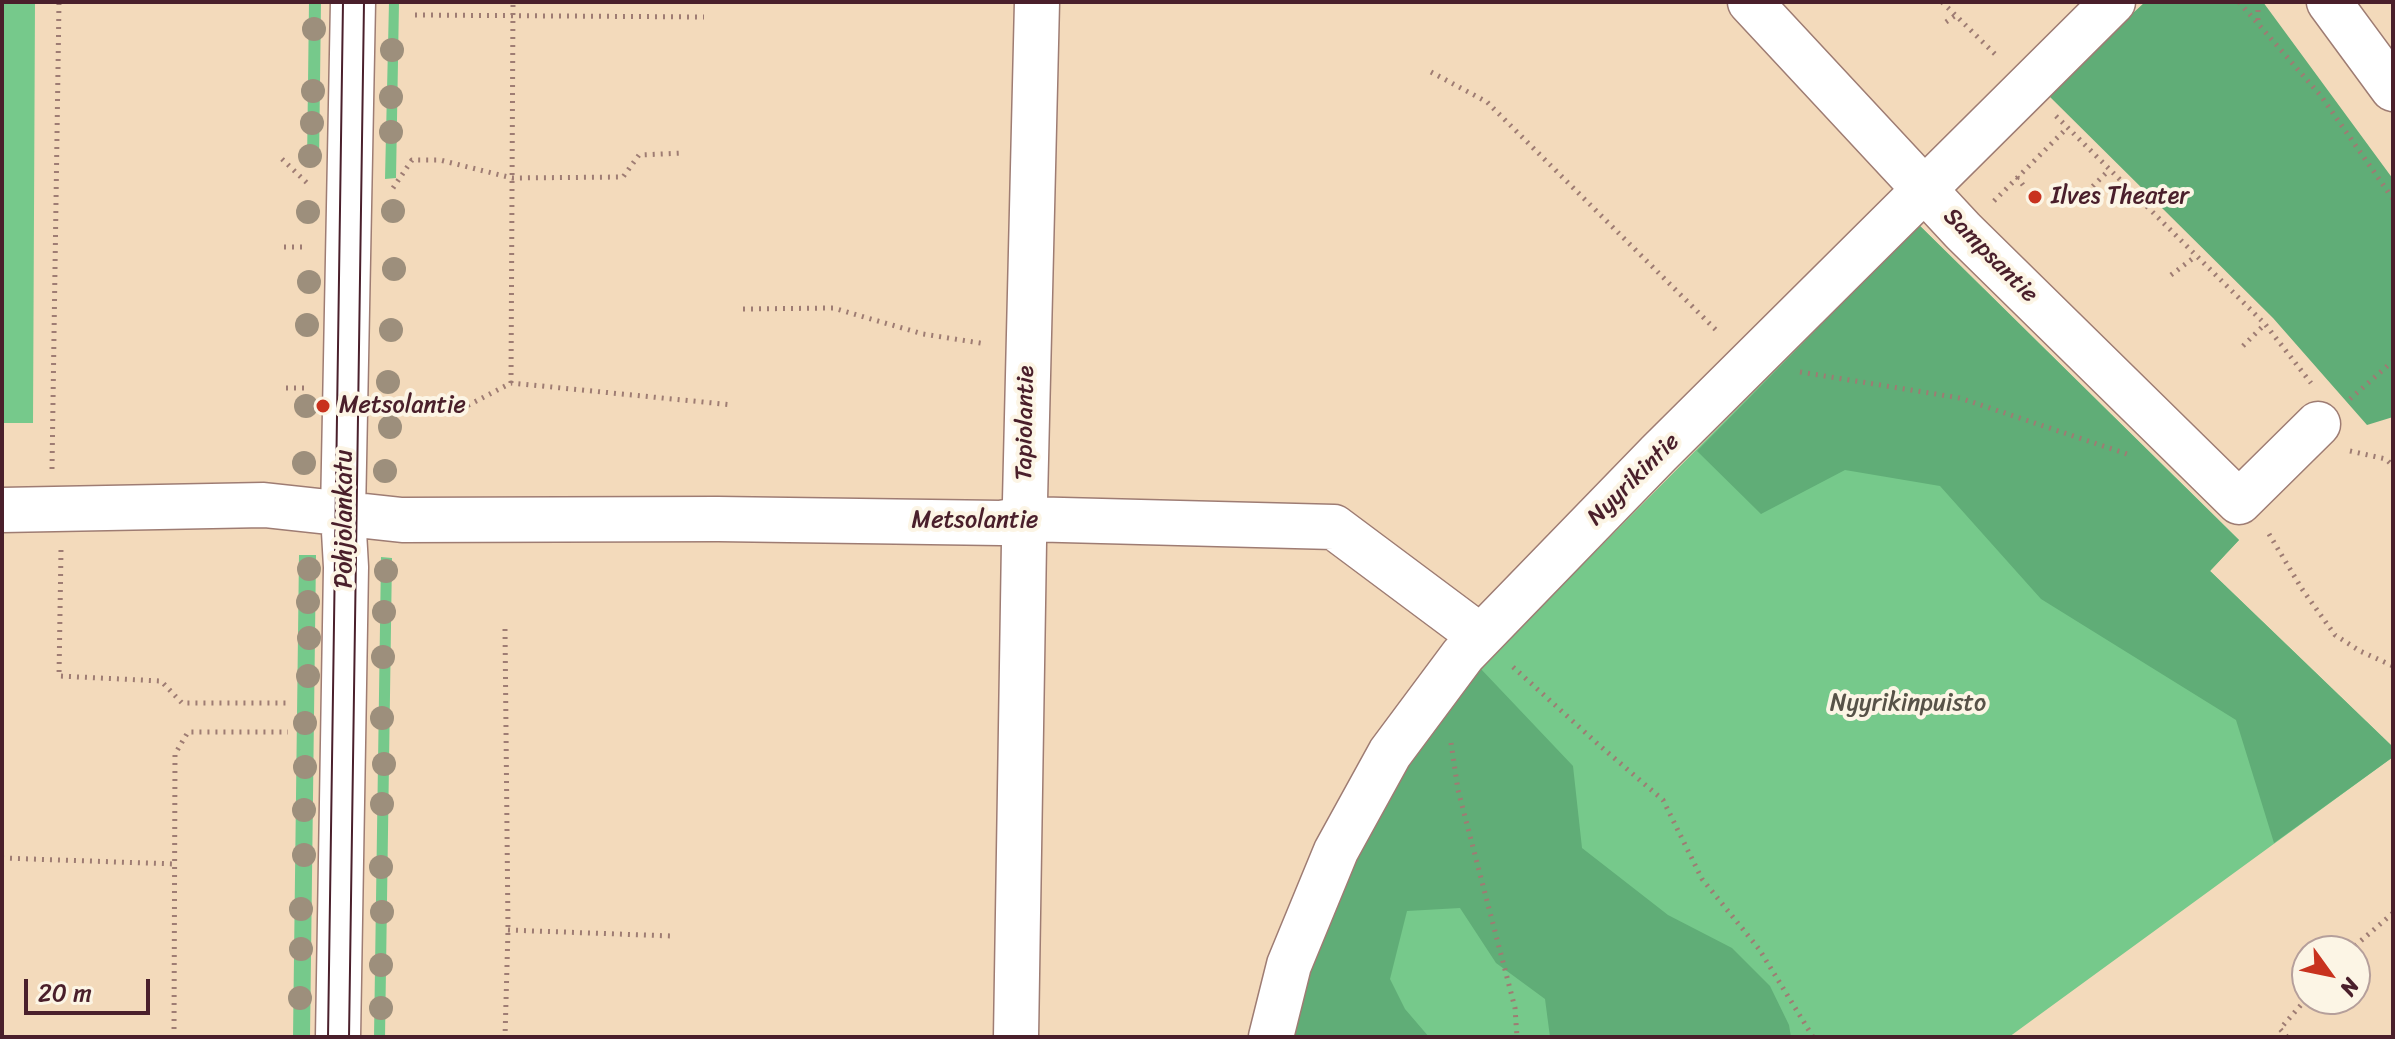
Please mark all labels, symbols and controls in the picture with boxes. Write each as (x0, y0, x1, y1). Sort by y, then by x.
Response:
place label: Ilves Theater (2051, 183, 2189, 211)
marker: Ilves Theater (2026, 188, 2044, 206)
street label: Sampsantie (1937, 203, 2043, 309)
street label: Tapiolantie (1011, 365, 1041, 481)
place label: Metsolantie (339, 392, 466, 420)
marker: Metsolantie (314, 397, 332, 415)
street label: Nyyrikintie (1582, 428, 1686, 532)
street label: Pohjolankatu (331, 450, 359, 588)
street label: Metsolantie (912, 507, 1038, 535)
park label: Nyyrikinpuisto (1830, 690, 1986, 718)
north arrow (2291, 935, 2371, 1015)
scale bar (28, 963, 154, 1013)
text: N (2329, 970, 2370, 1004)
text: 20 m (38, 972, 92, 1014)

